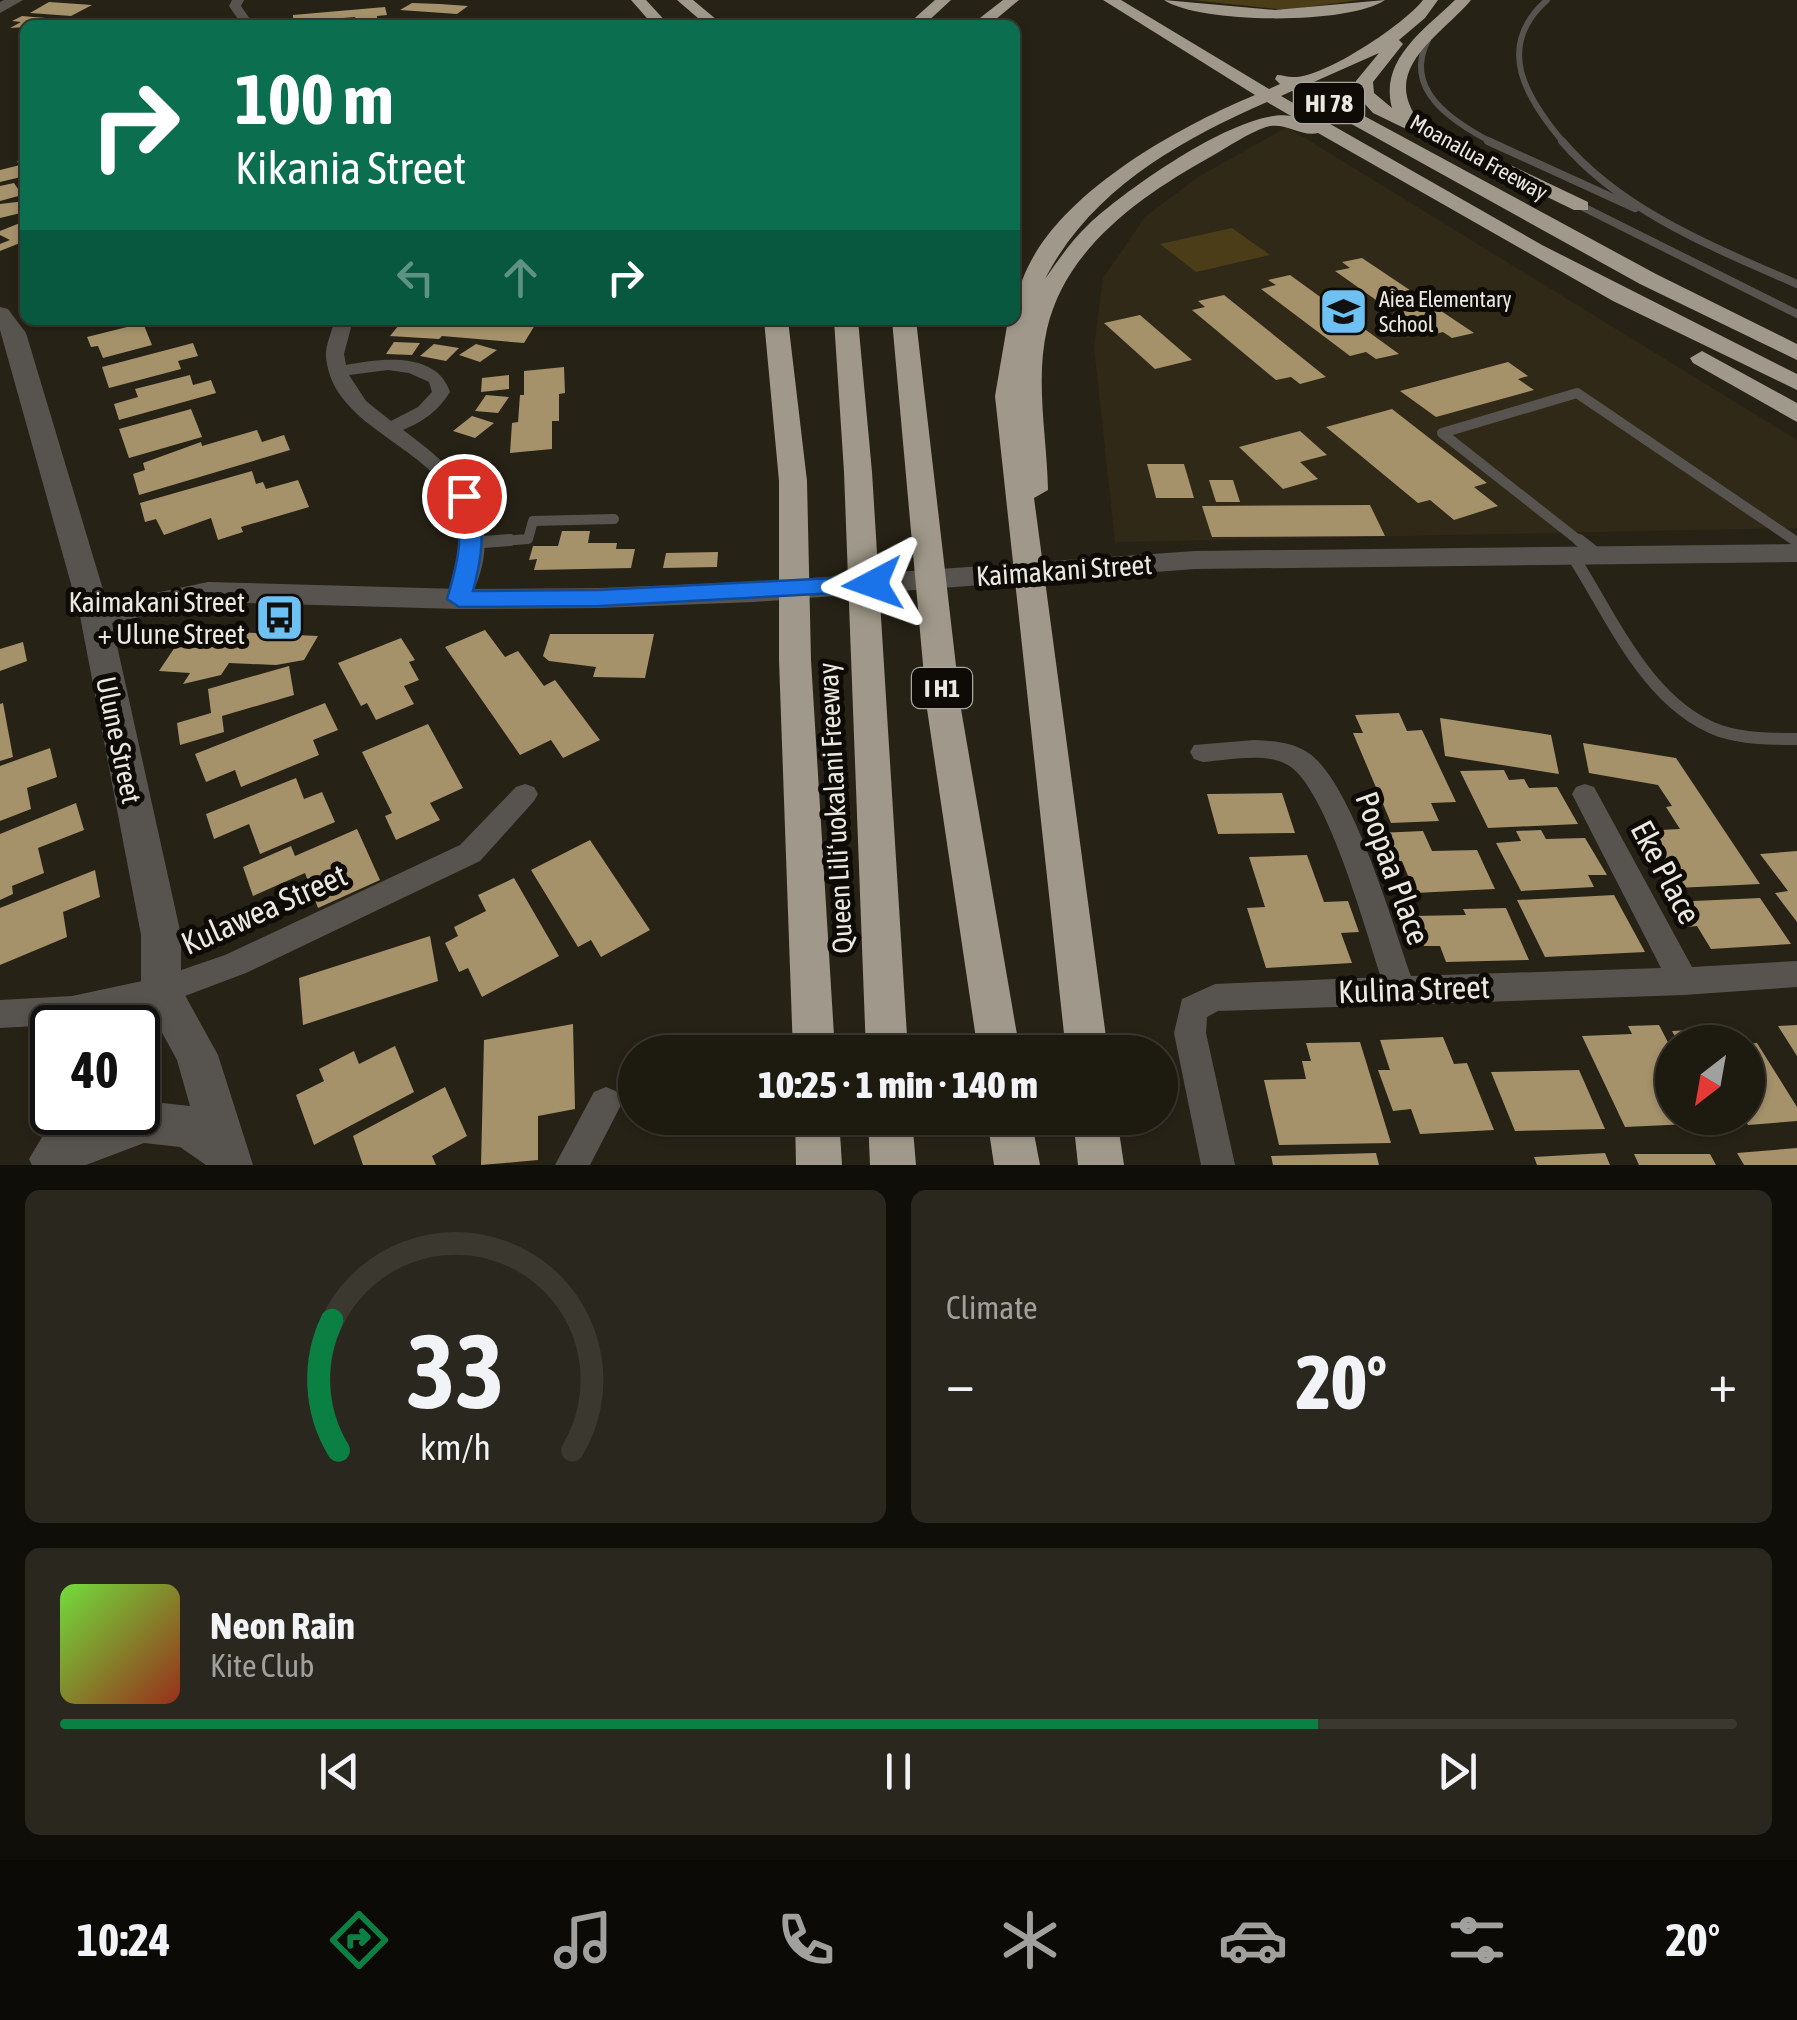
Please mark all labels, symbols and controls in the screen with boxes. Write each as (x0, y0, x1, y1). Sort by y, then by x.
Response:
text: 100 m (235, 59, 394, 139)
icon: right (70, 60, 200, 190)
road number: HI 78 (1294, 83, 1364, 123)
street label: Moanalua Freeway (1406, 109, 1552, 205)
text: Kikania Street (235, 142, 466, 194)
icon: left (388, 250, 443, 305)
icon: ahead (493, 250, 548, 305)
icon: right (598, 250, 653, 305)
school or university icon: Aiea Elementary School (1318, 286, 1370, 338)
place label: Aiea Elementary School (1379, 286, 1512, 337)
pin (422, 454, 507, 539)
icon: arrive (437, 469, 492, 524)
position arrow (821, 532, 925, 636)
street label: Kaimakani Street (975, 548, 1153, 592)
place label: Kaimakani Street + Ulune Street (69, 586, 245, 650)
bus stop icon: Kaimakani Street + Ulune Street (254, 592, 306, 644)
street label: Queen Liliʻuokalani Freeway (811, 662, 859, 954)
road number: I H1 (912, 668, 972, 708)
street label: Ulune Street (90, 674, 148, 806)
street label: Poopaa Place (1348, 786, 1438, 950)
street label: Eke Place (1624, 814, 1708, 930)
street label: Kulawea Street (176, 856, 352, 962)
street label: Kulina Street (1338, 968, 1490, 1010)
speed limit sign: 40 (30, 1005, 160, 1135)
north arrow (1655, 1025, 1765, 1135)
map controls (1655, 1025, 1765, 1135)
text: 10:25 · 1 min · 140 m (758, 1063, 1038, 1106)
text: Climate (946, 1289, 1038, 1326)
text: 33 (407, 1311, 504, 1430)
text: 20° (1296, 1339, 1387, 1425)
text: − (946, 1351, 975, 1414)
text: + (1708, 1351, 1737, 1414)
text: km/h (420, 1427, 491, 1468)
text: Neon Rain (210, 1604, 355, 1647)
text: Kite Club (210, 1647, 314, 1684)
icon: previous (312, 1744, 367, 1799)
icon: pause (871, 1744, 926, 1799)
icon: next (1430, 1744, 1485, 1799)
icon: directions (324, 1905, 394, 1975)
icon: music (548, 1905, 618, 1975)
icon: phone (771, 1905, 841, 1975)
icon: climate (995, 1905, 1065, 1975)
icon: car (1218, 1905, 1288, 1975)
icon: filters (1442, 1905, 1512, 1975)
text: 10:24 (77, 1914, 170, 1966)
text: 20° (1665, 1914, 1720, 1966)

